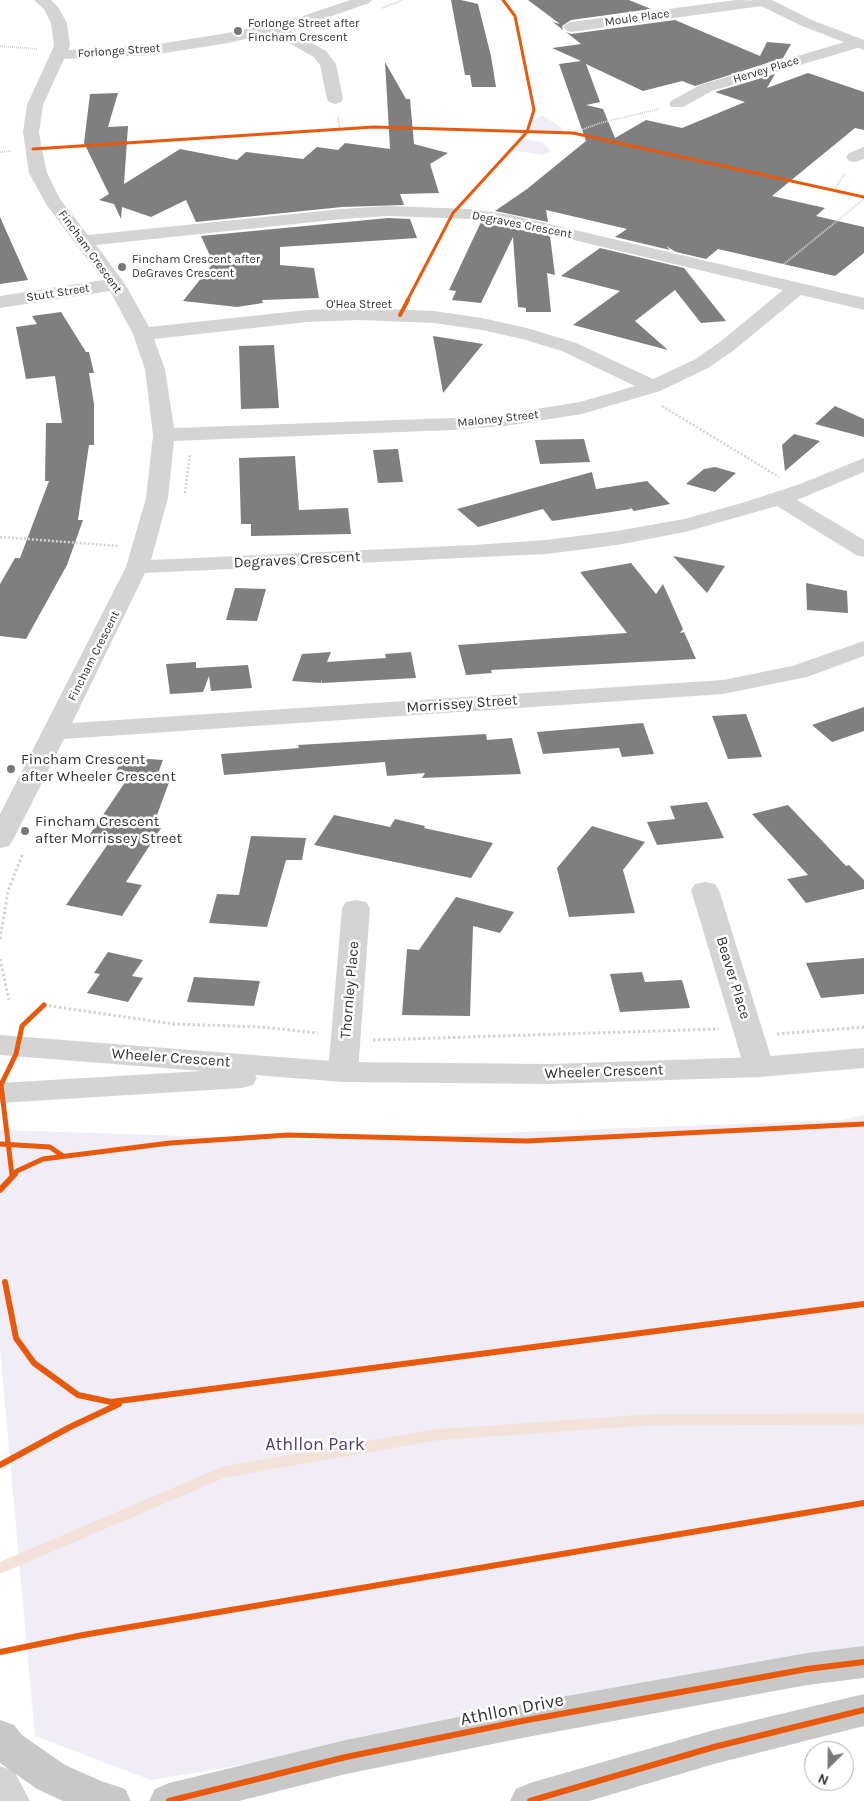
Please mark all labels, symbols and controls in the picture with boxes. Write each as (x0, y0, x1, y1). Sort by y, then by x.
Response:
street label: Moule Place (604, 6, 670, 30)
place label: Forlonge Street after Fincham Crescent (248, 17, 359, 45)
marker: Forlonge Street after Fincham Crescent (232, 25, 244, 37)
street label: Forlonge Street (77, 41, 161, 61)
street label: Hervey Place (731, 53, 801, 87)
street label: Fincham Crescent (55, 208, 125, 296)
street label: Degraves Crescent (471, 208, 573, 242)
place label: Fincham Crescent after DeGraves Crescent (132, 253, 260, 281)
marker: Fincham Crescent after DeGraves Crescent (116, 261, 128, 273)
street label: Stutt Street (25, 281, 91, 305)
street label: O'Hea Street (326, 298, 392, 312)
street label: Maloney Street (457, 408, 539, 430)
street label: Degraves Crescent (233, 548, 361, 572)
street label: Fincham Crescent (65, 608, 123, 704)
street label: Morrissey Street (406, 691, 518, 717)
place label: Fincham Crescent after Wheeler Crescent (21, 751, 176, 786)
marker: Fincham Crescent after Wheeler Crescent (5, 763, 17, 775)
place label: Fincham Crescent after Morrissey Street (35, 813, 182, 848)
marker: Fincham Crescent after Morrissey Street (19, 825, 31, 837)
street label: Beaver Place (712, 934, 754, 1022)
street label: Thornley Place (337, 940, 363, 1040)
street label: Wheeler Crescent (111, 1045, 231, 1071)
street label: Wheeler Crescent (544, 1061, 664, 1083)
park label: Athllon Park (265, 1434, 365, 1456)
street label: Athllon Drive (458, 1689, 566, 1731)
north arrow (804, 1741, 854, 1791)
text: N (815, 1770, 831, 1789)

